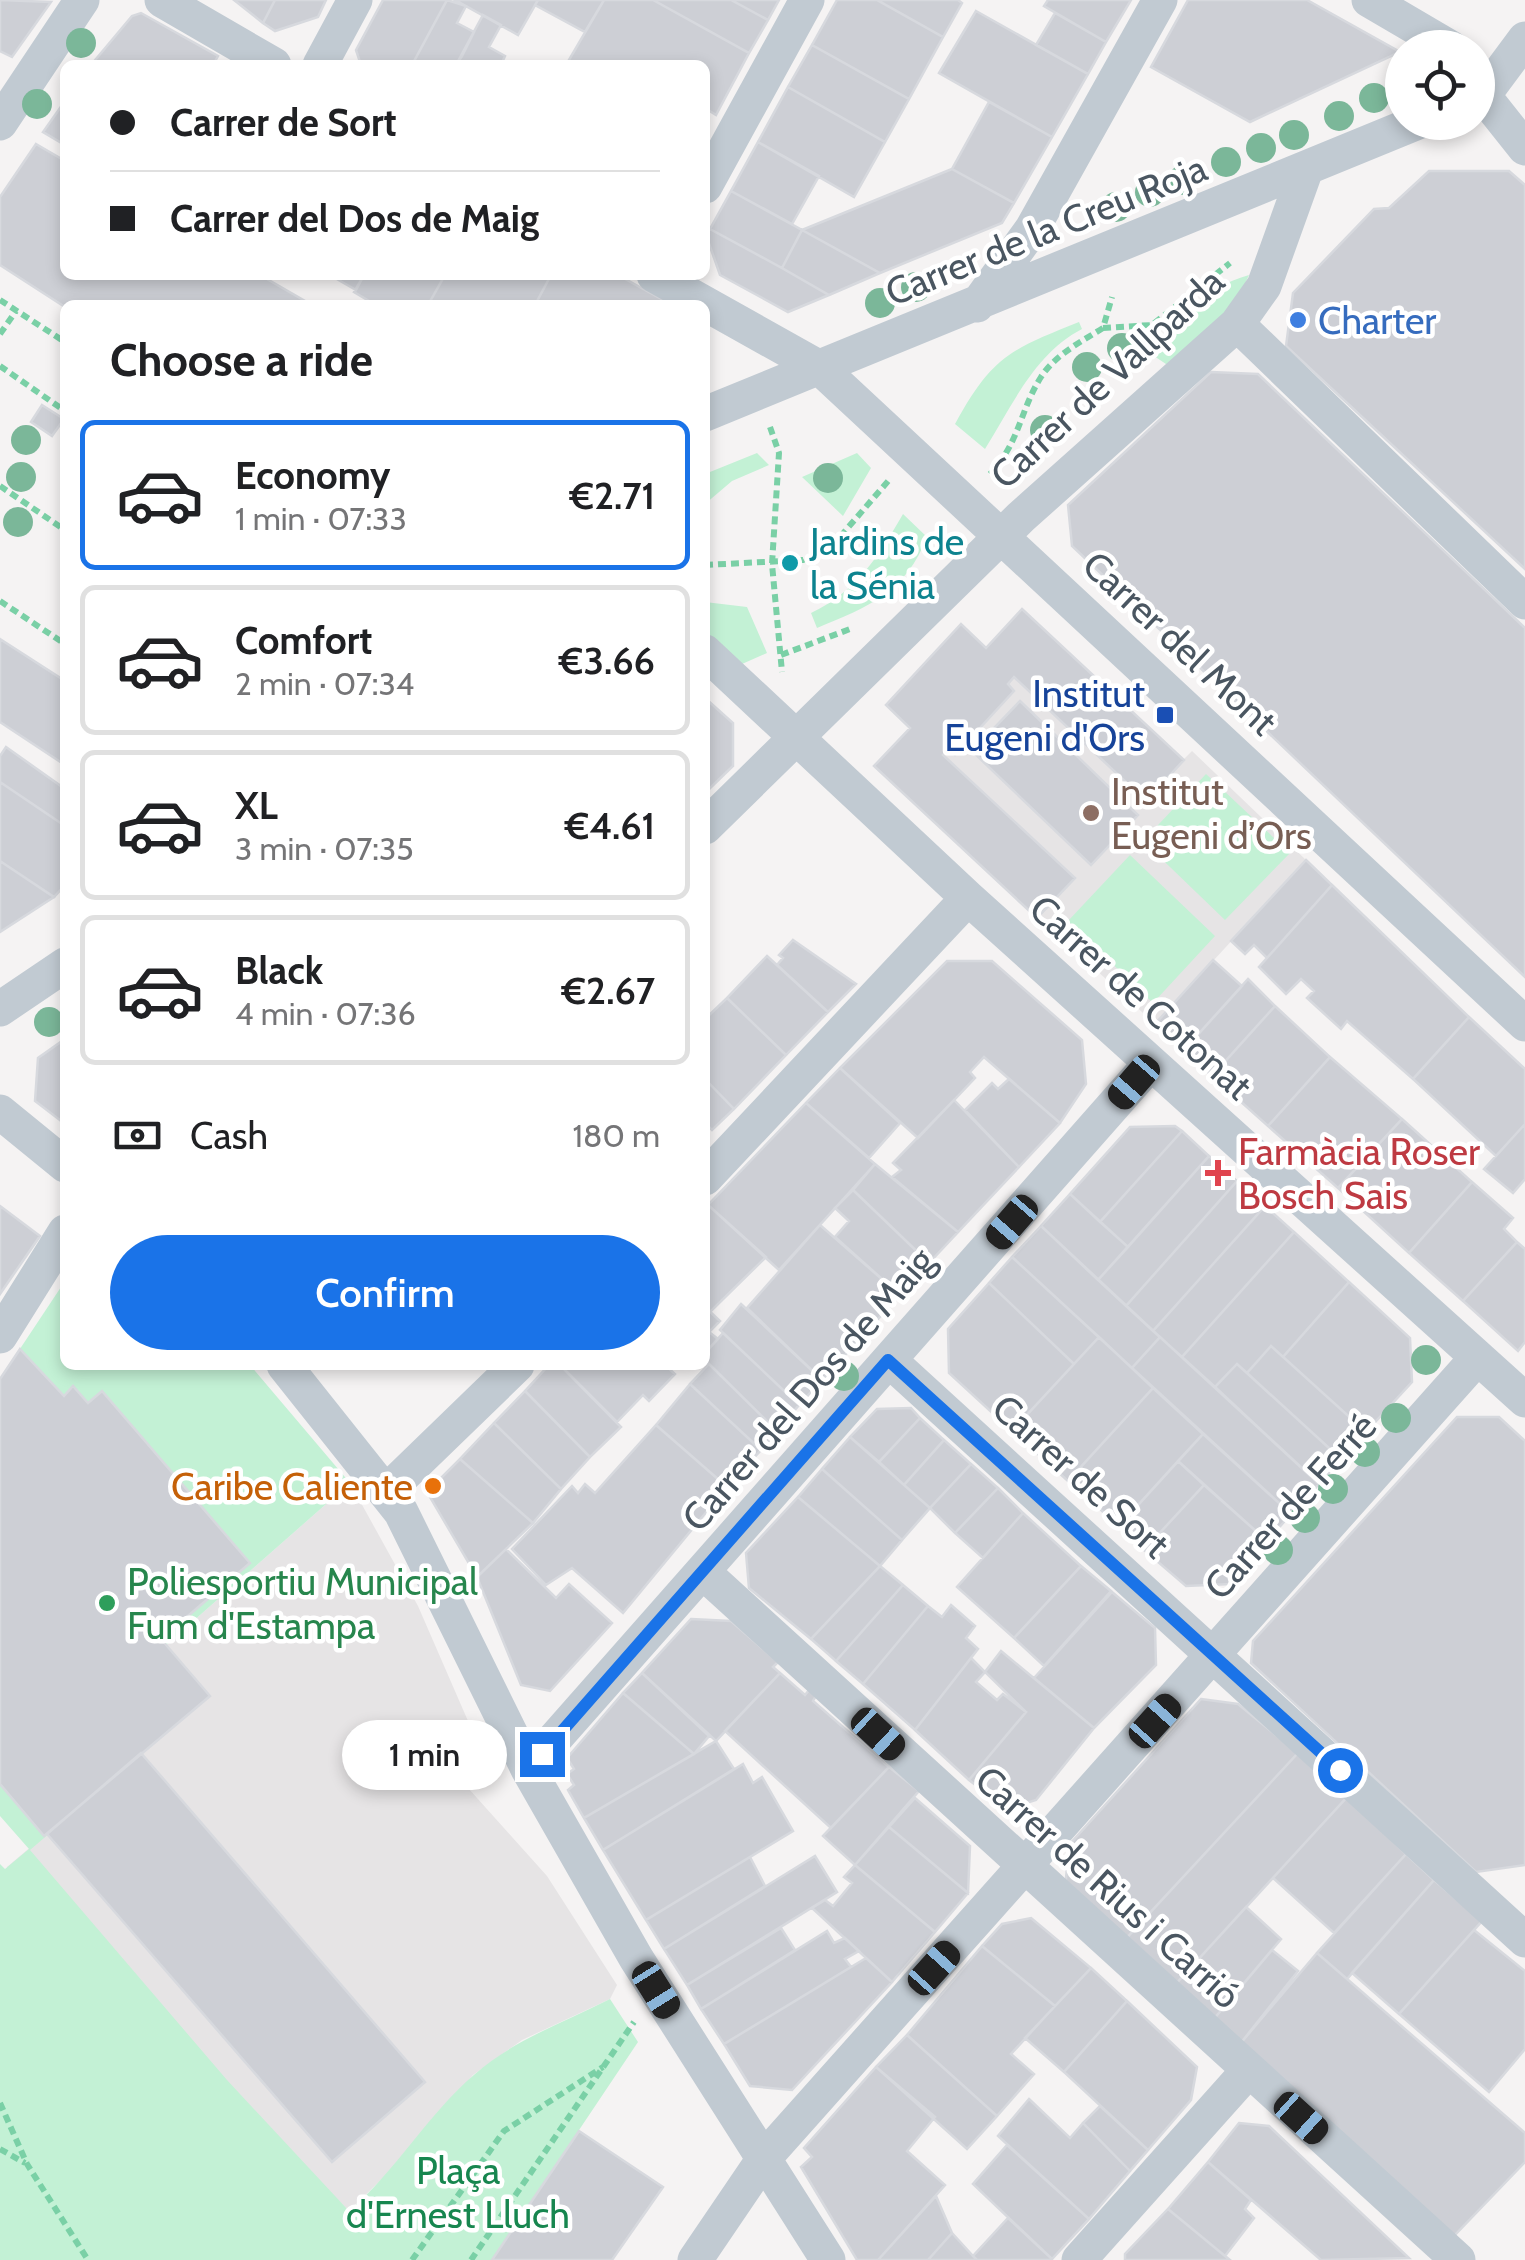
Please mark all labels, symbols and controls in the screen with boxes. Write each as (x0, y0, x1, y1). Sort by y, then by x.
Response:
map controls (1385, 30, 1495, 140)
button: locate (1385, 30, 1495, 140)
text: Carrer de Sort (170, 99, 397, 146)
street label: Carrer de la Creu Roja (879, 144, 1213, 316)
text: Carrer del Dos de Maig (170, 195, 539, 242)
street label: Carrer de Vallparda (980, 258, 1234, 498)
place label: Charter (1318, 297, 1436, 344)
marker: Charter (1287, 309, 1309, 331)
text: Choose a ride (110, 333, 373, 387)
icon: car (115, 450, 205, 540)
text: Economy (235, 452, 390, 499)
text: €2.71 (569, 472, 655, 519)
text: 1 min · 07:33 (235, 499, 407, 538)
place label: Jardins de la Sénia (809, 518, 964, 609)
street label: Carrer del Mont (1073, 541, 1287, 745)
marker: Jardins de la Sénia (779, 552, 801, 574)
icon: car (115, 615, 205, 705)
text: Comfort (235, 617, 372, 664)
text: €3.66 (559, 637, 655, 684)
text: 2 min · 07:34 (235, 664, 414, 703)
place label: Institut Eugeni d'Ors (944, 670, 1145, 761)
marker: Institut Eugeni d'Ors (1154, 704, 1176, 726)
place label: Institut Eugeni d’Ors (1111, 768, 1312, 859)
icon: car (115, 780, 205, 870)
text: XL (235, 782, 278, 829)
text: €4.61 (565, 802, 655, 849)
marker: Institut Eugeni d’Ors (1080, 802, 1102, 824)
text: 3 min · 07:35 (235, 829, 414, 868)
street label: Carrer de Cotonat (1020, 885, 1262, 1109)
icon: car (115, 945, 205, 1035)
text: Black (235, 947, 323, 994)
text: €2.67 (562, 967, 655, 1014)
text: 4 min · 07:36 (235, 994, 416, 1033)
car (1103, 1050, 1165, 1114)
icon: cash (110, 1108, 165, 1163)
text: Cash (190, 1112, 268, 1159)
text: 180 m (573, 1116, 660, 1155)
place label: Farmàcia Roser Bosch Sais (1238, 1128, 1480, 1219)
marker: Farmàcia Roser Bosch Sais (1207, 1162, 1229, 1184)
car (981, 1190, 1043, 1254)
button: Confirm (110, 1235, 660, 1350)
street label: Carrer del Dos de Maig (672, 1237, 945, 1541)
street label: Carrer de Sort (983, 1384, 1179, 1568)
street label: Carrer de Ferré (1194, 1403, 1386, 1609)
place label: Caribe Caliente (171, 1463, 413, 1510)
marker: Caribe Caliente (422, 1475, 444, 1497)
place label: Poliesportiu Municipal Fum d'Estampa (127, 1558, 478, 1649)
marker: Poliesportiu Municipal Fum d'Estampa (96, 1592, 118, 1614)
car (1124, 1689, 1186, 1753)
car (846, 1703, 910, 1765)
callout: 1 min (342, 1719, 507, 1789)
route end (520, 1732, 565, 1777)
text: 1 min (389, 1735, 460, 1774)
route start (1318, 1748, 1363, 1793)
street label: Carrer de Rius i Carrió (966, 1756, 1250, 2018)
car (903, 1936, 965, 2000)
car (627, 1957, 685, 2023)
car (1269, 2087, 1333, 2149)
park label: Plaça d'Ernest Lluch (346, 2147, 570, 2238)

